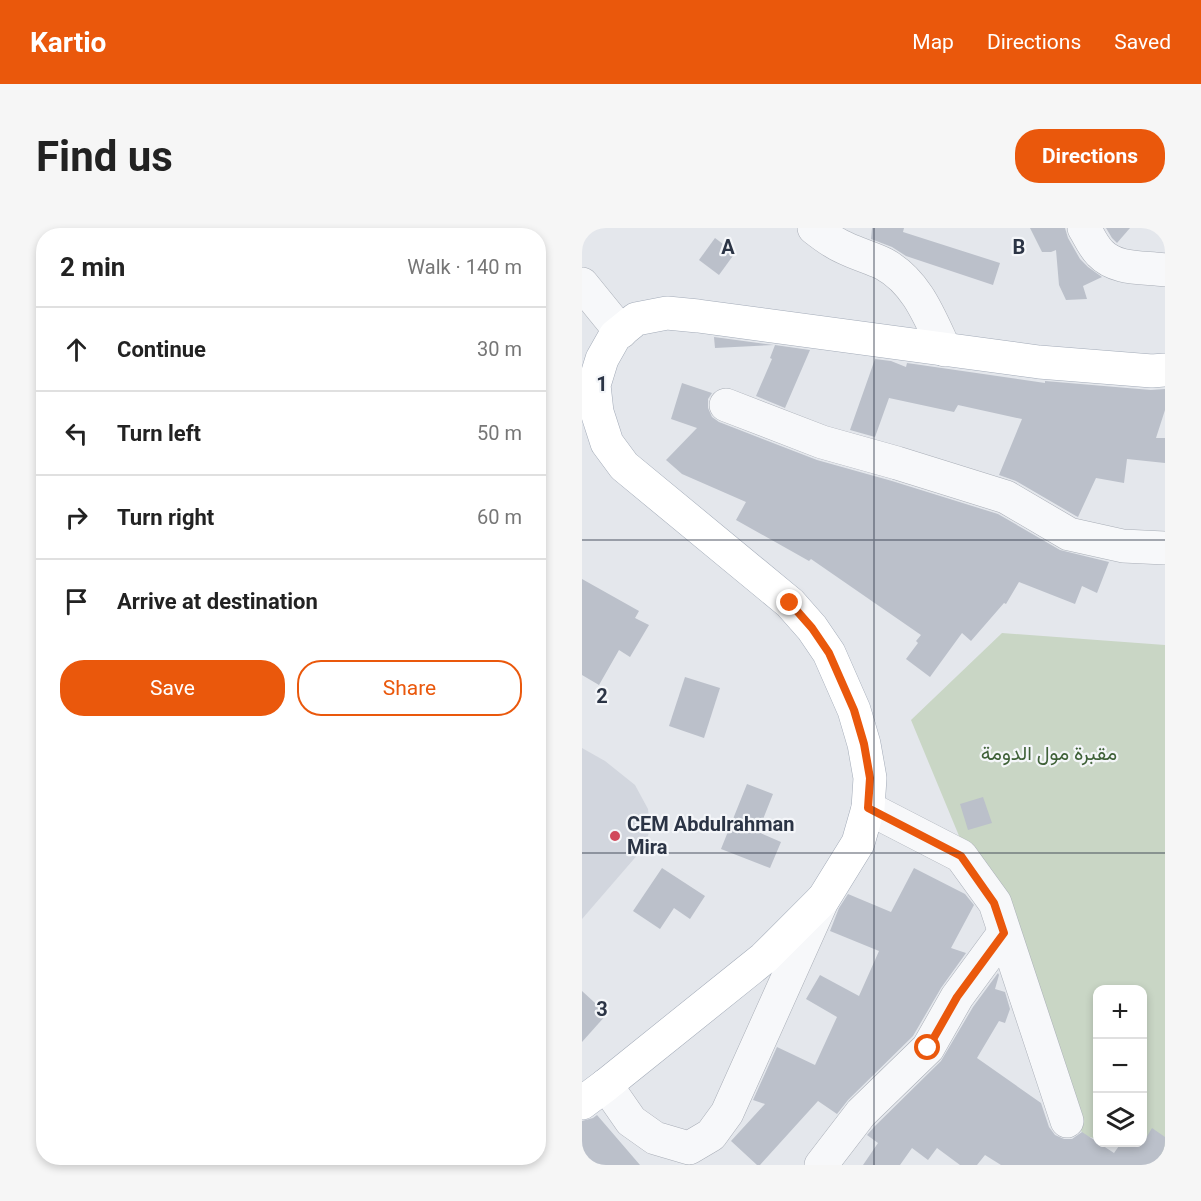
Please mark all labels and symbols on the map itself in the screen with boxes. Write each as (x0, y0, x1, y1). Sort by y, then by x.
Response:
text: A (721, 235, 735, 259)
text: B (1013, 235, 1025, 259)
text: 1 (596, 372, 608, 396)
route end (776, 589, 802, 615)
text: 2 (596, 684, 608, 708)
park label: مقبرة مول الدومة (981, 741, 1117, 766)
place label: CEM Abdulrahman Mira (627, 812, 794, 859)
marker: CEM Abdulrahman Mira (608, 829, 622, 843)
text: 3 (596, 997, 608, 1021)
route start (914, 1034, 940, 1060)

